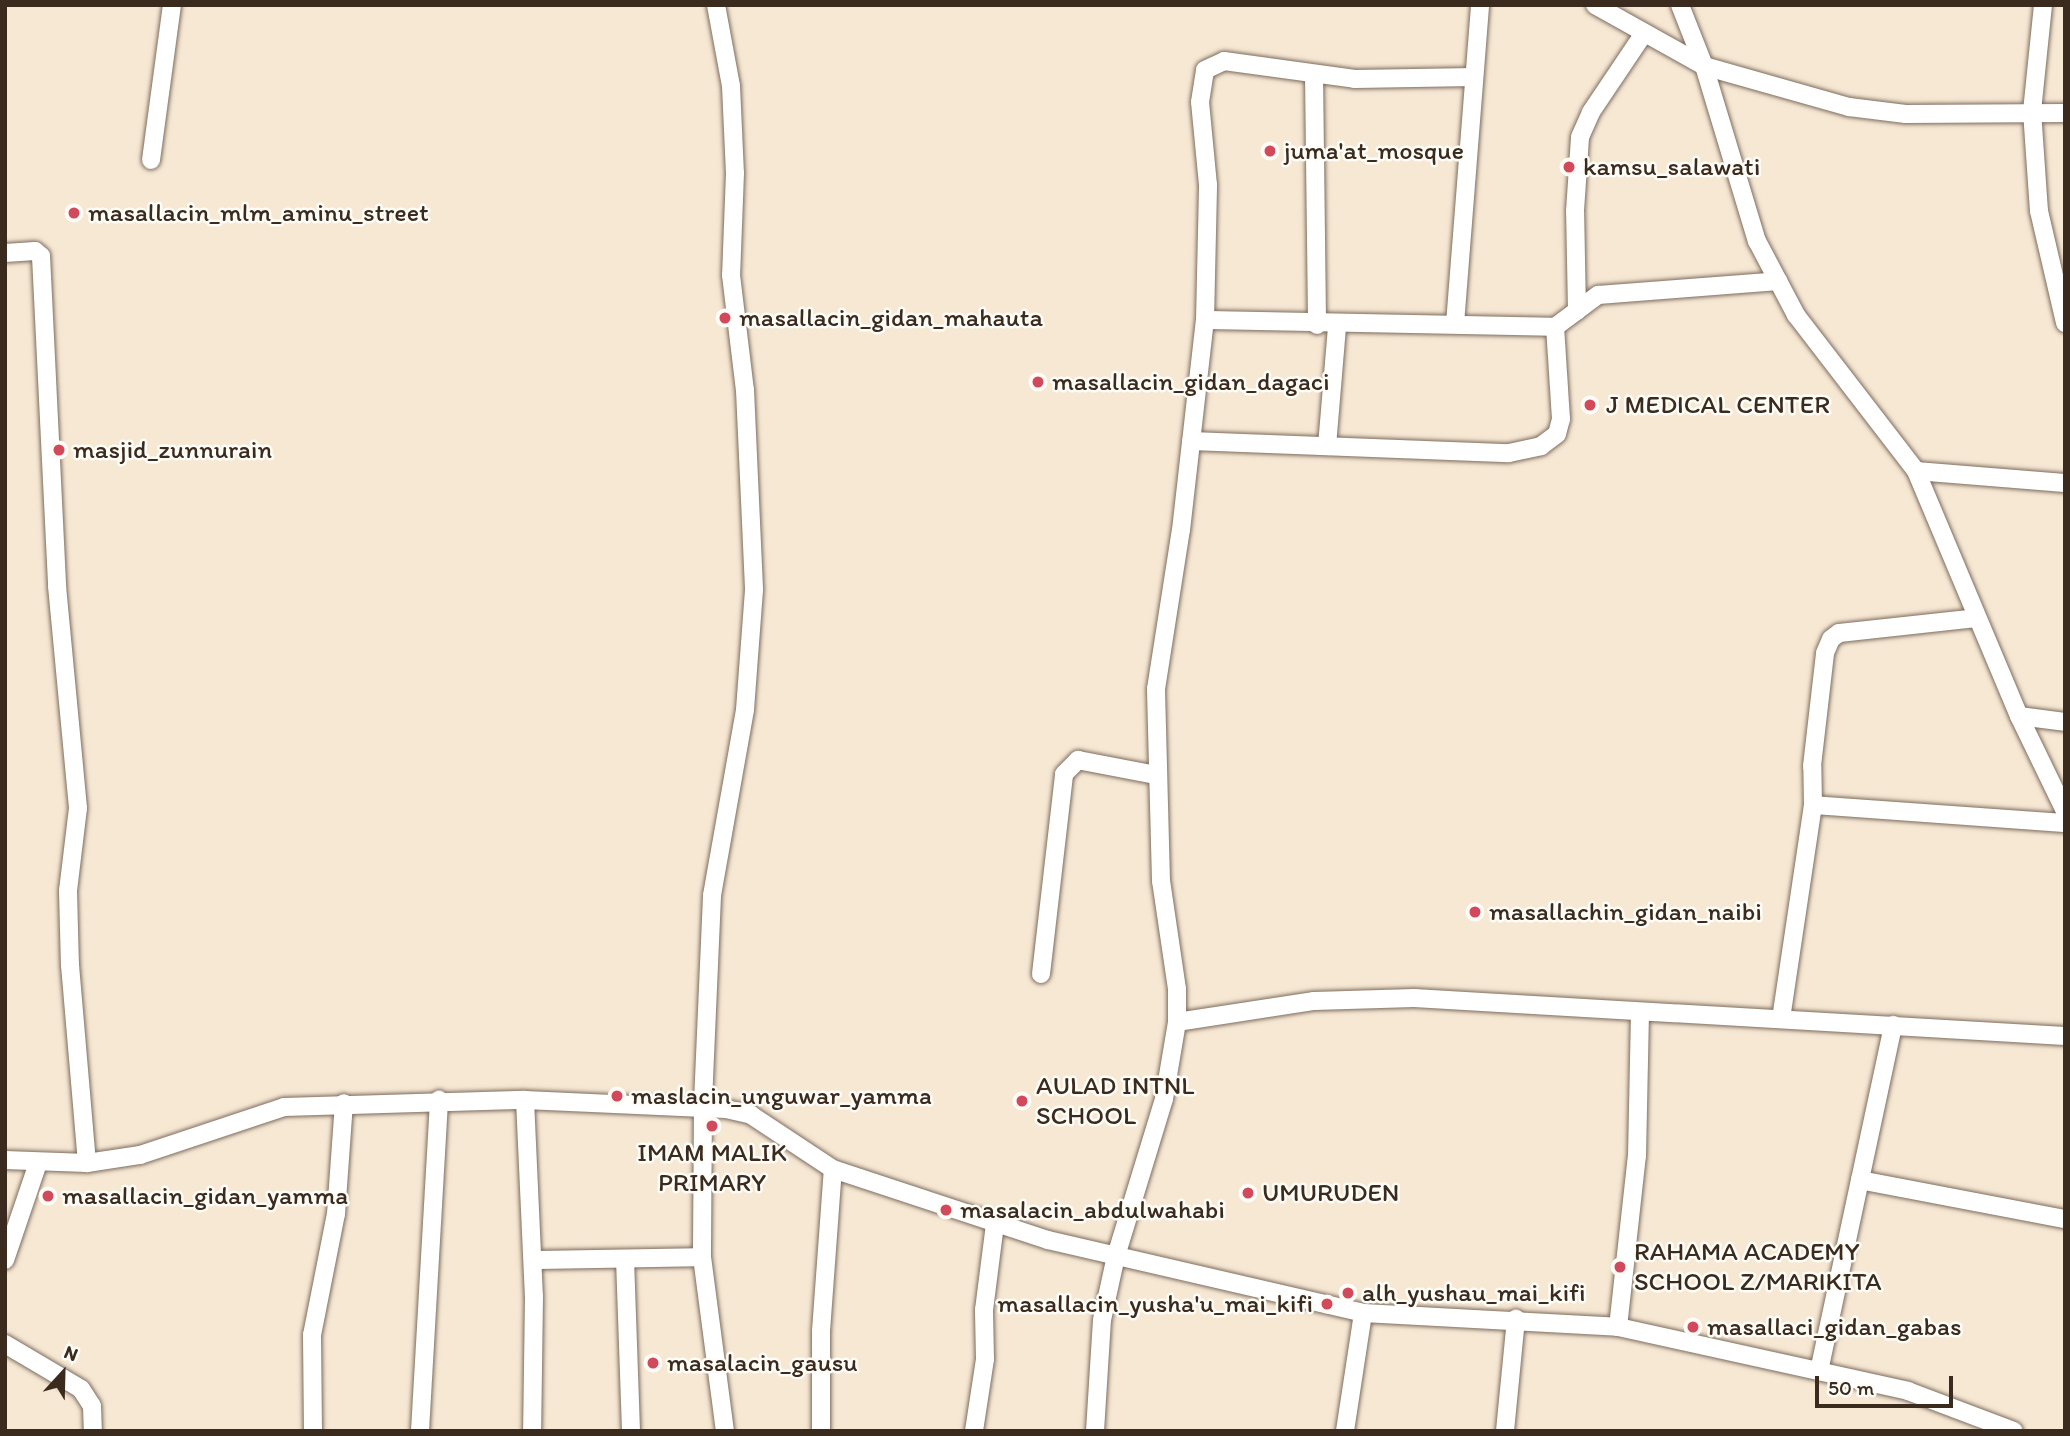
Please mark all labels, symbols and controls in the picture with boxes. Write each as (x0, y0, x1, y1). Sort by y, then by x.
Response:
place label: juma'at_mosque (1284, 135, 1464, 167)
marker: juma'at_mosque (1262, 143, 1278, 159)
place label: kamsu_salawati (1583, 151, 1760, 183)
marker: kamsu_salawati (1561, 159, 1577, 175)
place label: masallacin_mlm_aminu_street (88, 197, 429, 229)
marker: masallacin_mlm_aminu_street (66, 205, 82, 221)
place label: masallacin_gidan_mahauta (739, 302, 1043, 334)
marker: masallacin_gidan_mahauta (717, 310, 733, 326)
place label: masallacin_gidan_dagaci (1052, 366, 1330, 398)
marker: masallacin_gidan_dagaci (1030, 374, 1046, 390)
place label: J MEDICAL CENTER (1606, 389, 1828, 421)
marker: J MEDICAL CENTER (1580, 395, 1600, 415)
place label: masjid_zunnurain (73, 434, 272, 466)
marker: masjid_zunnurain (51, 442, 67, 458)
place label: masallachin_gidan_naibi (1489, 896, 1762, 928)
marker: masallachin_gidan_naibi (1467, 904, 1483, 920)
place label: AULAD INTNL SCHOOL (1036, 1070, 1194, 1132)
place label: maslacin_unguwar_yamma (631, 1080, 932, 1112)
marker: maslacin_unguwar_yamma (609, 1088, 625, 1104)
marker: AULAD INTNL SCHOOL (1014, 1093, 1030, 1109)
marker: IMAM MALIK PRIMARY (704, 1118, 720, 1134)
place label: IMAM MALIK PRIMARY (638, 1137, 786, 1198)
place label: UMURUDEN (1262, 1177, 1399, 1209)
place label: masallacin_gidan_yamma (62, 1180, 348, 1212)
marker: UMURUDEN (1240, 1185, 1256, 1201)
marker: masallacin_gidan_yamma (40, 1188, 56, 1204)
place label: masalacin_abdulwahabi (960, 1194, 1225, 1226)
marker: masalacin_abdulwahabi (938, 1202, 954, 1218)
place label: RAHAMA ACADEMY SCHOOL Z/MARIKITA (1634, 1236, 1882, 1298)
marker: RAHAMA ACADEMY SCHOOL Z/MARIKITA (1612, 1259, 1628, 1275)
place label: alh_yushau_mai_kifi (1362, 1277, 1586, 1309)
marker: alh_yushau_mai_kifi (1340, 1285, 1356, 1301)
place label: masallacin_yusha'u_mai_kifi (997, 1288, 1313, 1320)
marker: masallacin_yusha'u_mai_kifi (1319, 1296, 1335, 1312)
place label: masallaci_gidan_gabas (1707, 1311, 1961, 1343)
marker: masallaci_gidan_gabas (1685, 1319, 1701, 1335)
north arrow (28, 1338, 98, 1408)
text: N (61, 1340, 81, 1366)
place label: masalacin_gausu (667, 1347, 858, 1379)
marker: masalacin_gausu (645, 1355, 661, 1371)
scale bar (1818, 1362, 1956, 1406)
text: 50 m (1828, 1375, 1874, 1400)

